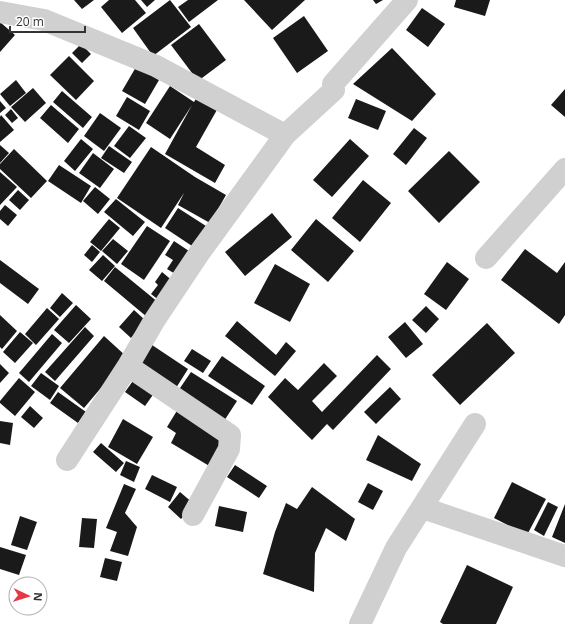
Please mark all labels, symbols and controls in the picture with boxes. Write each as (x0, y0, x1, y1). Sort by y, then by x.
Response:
scale bar (10, 8, 85, 34)
text: 20 m (16, 13, 44, 30)
north arrow (8, 576, 48, 616)
text: N (31, 592, 46, 602)

